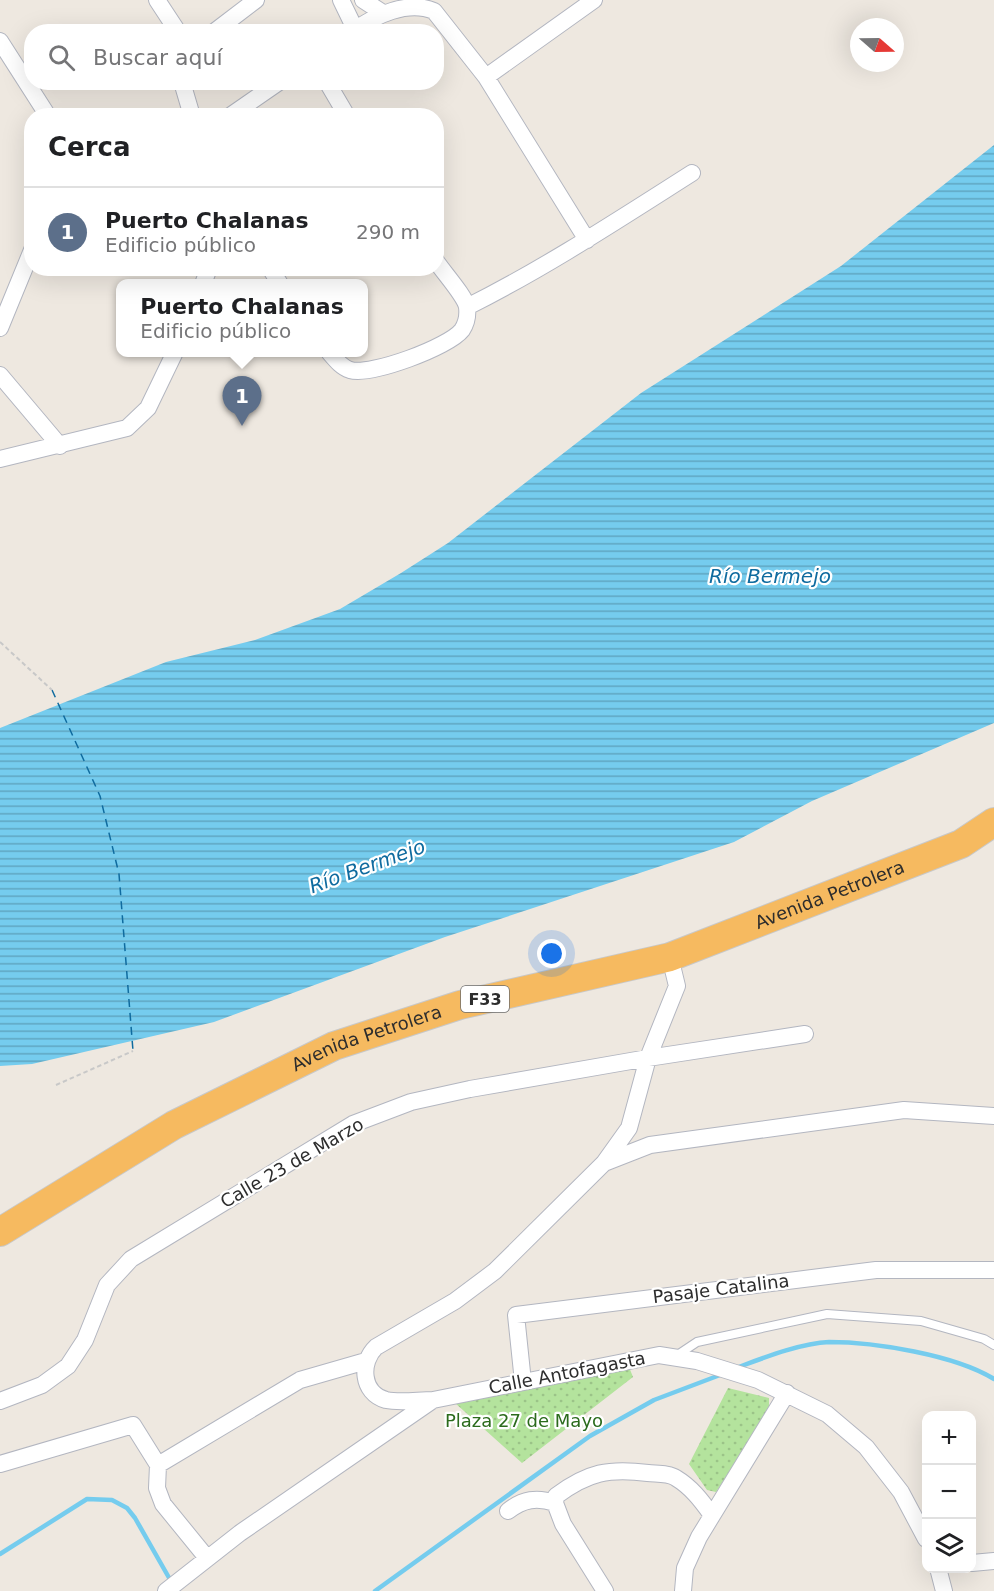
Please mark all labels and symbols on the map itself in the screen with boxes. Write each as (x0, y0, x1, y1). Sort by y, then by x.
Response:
north arrow (850, 18, 904, 72)
pin: 1 (222, 376, 262, 426)
water label: Río Bermejo (709, 564, 831, 588)
water label: Río Bermejo (306, 834, 428, 898)
street label: Avenida Petrolera (752, 856, 907, 933)
your location (537, 939, 566, 968)
road number: F33 (461, 986, 509, 1012)
street label: Avenida Petrolera (288, 1001, 444, 1075)
street label: Calle 23 de Marzo (216, 1113, 367, 1212)
street label: Pasaje Catalina (651, 1270, 790, 1307)
street label: Calle Antofagasta (487, 1347, 647, 1398)
park label: Plaza 27 de Mayo (445, 1410, 603, 1431)

